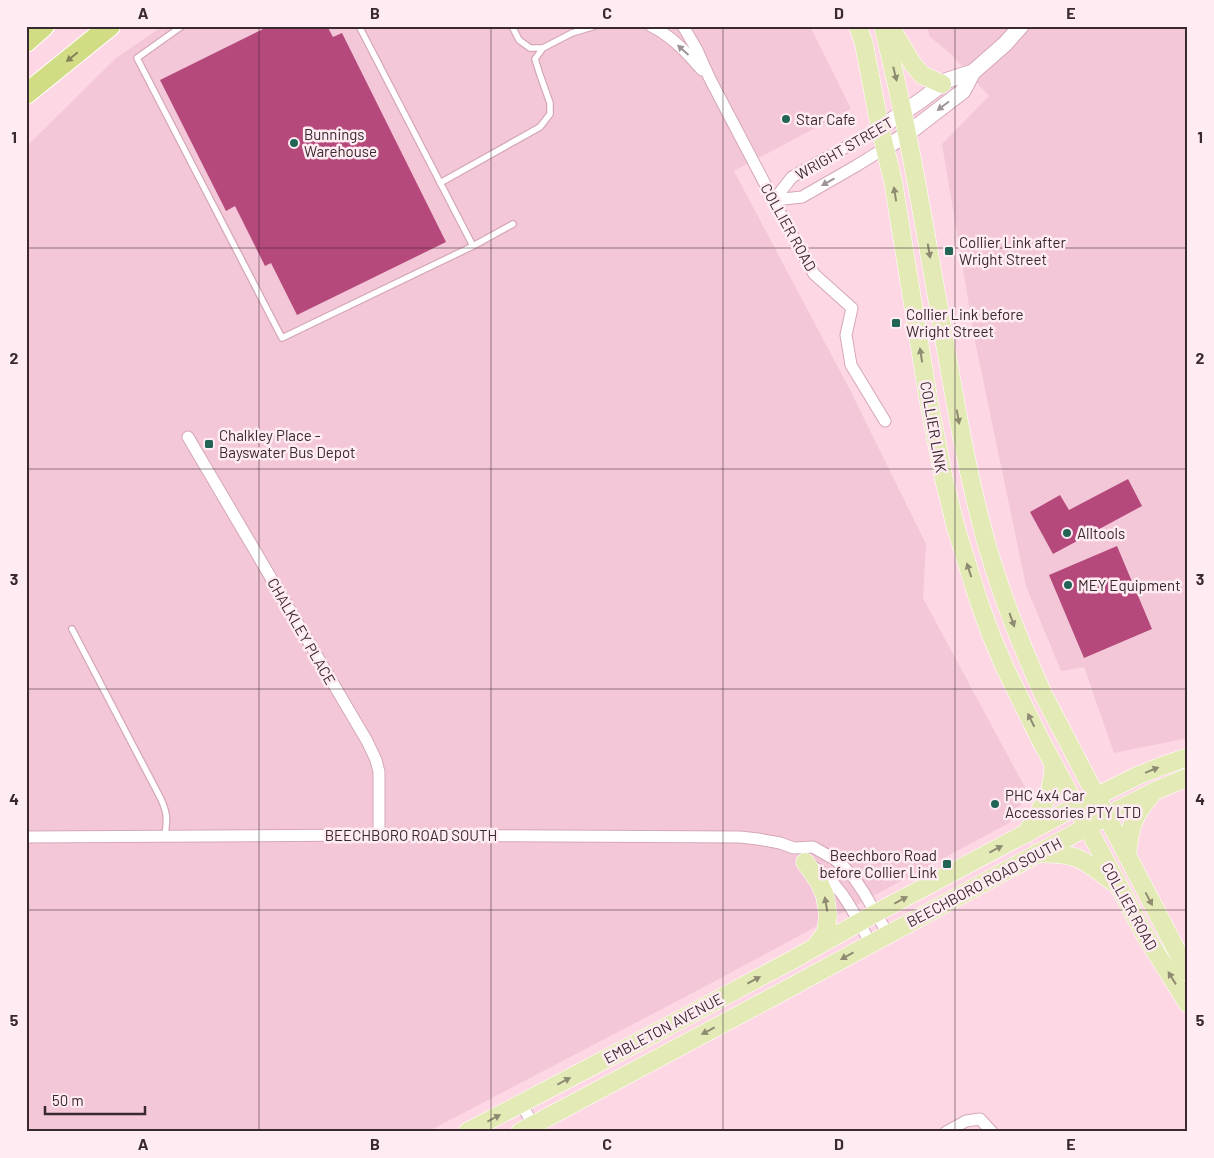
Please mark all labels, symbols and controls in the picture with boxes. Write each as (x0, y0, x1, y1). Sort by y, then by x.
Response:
text: A (138, 3, 149, 22)
text: B (370, 3, 380, 22)
text: C (602, 3, 612, 22)
text: D (834, 3, 844, 22)
text: E (1066, 3, 1076, 22)
one-way arrow (677, 44, 689, 56)
one-way arrow (66, 51, 79, 62)
one-way arrow (891, 66, 899, 81)
one-way arrow (936, 101, 950, 111)
place label: Star Cafe (796, 110, 856, 128)
marker: Star Cafe (780, 113, 792, 125)
street label: WRIGHT STREET (792, 113, 896, 183)
place label: Bunnings Warehouse (304, 125, 377, 160)
text: 1 (11, 127, 17, 146)
text: 1 (1197, 127, 1203, 146)
marker: Bunnings Warehouse (288, 137, 300, 149)
one-way arrow (821, 178, 836, 186)
street label: COLLIER ROAD (757, 180, 821, 274)
one-way arrow (891, 186, 899, 202)
place label: Collier Link after Wright Street (959, 233, 1067, 268)
one-way arrow (925, 243, 933, 259)
marker: Collier Link after Wright Street (943, 245, 955, 257)
place label: Collier Link before Wright Street (906, 305, 1024, 340)
marker: Collier Link before Wright Street (890, 317, 902, 329)
one-way arrow (917, 346, 925, 362)
text: 2 (10, 348, 19, 367)
text: 2 (1196, 348, 1205, 367)
street label: COLLIER LINK (917, 380, 951, 474)
one-way arrow (954, 409, 962, 425)
place label: Chalkley Place - Bayswater Bus Depot (219, 426, 355, 461)
marker: Chalkley Place - Bayswater Bus Depot (203, 438, 215, 450)
place label: Alltools (1077, 524, 1125, 542)
marker: Alltools (1061, 527, 1073, 539)
one-way arrow (965, 562, 973, 577)
text: 3 (10, 569, 18, 588)
text: 3 (1196, 569, 1204, 588)
street label: CHALKLEY PLACE (264, 575, 340, 687)
place label: MEY Equipment (1078, 576, 1181, 594)
marker: MEY Equipment (1062, 579, 1074, 591)
one-way arrow (1008, 613, 1016, 628)
one-way arrow (1027, 713, 1035, 727)
one-way arrow (1145, 765, 1159, 773)
place label: PHC 4x4 Car Accessories PTY LTD (1005, 786, 1141, 821)
text: 4 (9, 789, 19, 808)
text: 4 (1195, 789, 1205, 808)
marker: PHC 4x4 Car Accessories PTY LTD (989, 798, 1001, 810)
street label: BEECHBORO ROAD SOUTH (325, 826, 497, 844)
street label: BEECHBORO ROAD SOUTH (904, 834, 1064, 930)
one-way arrow (989, 845, 1003, 853)
place label: Beechboro Road before Collier Link (819, 846, 937, 881)
marker: Beechboro Road before Collier Link (941, 858, 953, 870)
street label: COLLIER ROAD (1098, 859, 1162, 953)
one-way arrow (1145, 892, 1153, 906)
one-way arrow (895, 895, 908, 904)
one-way arrow (821, 896, 829, 912)
one-way arrow (840, 952, 855, 960)
one-way arrow (1167, 972, 1176, 985)
one-way arrow (747, 976, 762, 984)
street label: EMBLETON AVENUE (600, 989, 726, 1067)
text: 5 (10, 1010, 19, 1029)
text: 5 (1196, 1010, 1205, 1029)
one-way arrow (701, 1027, 716, 1035)
one-way arrow (557, 1077, 572, 1085)
scale bar (45, 1083, 145, 1115)
text: 50 m (52, 1091, 84, 1109)
one-way arrow (487, 1113, 501, 1122)
text: A (138, 1134, 149, 1153)
text: B (370, 1134, 380, 1153)
text: C (602, 1134, 612, 1153)
text: D (834, 1134, 844, 1153)
text: E (1066, 1134, 1076, 1153)

